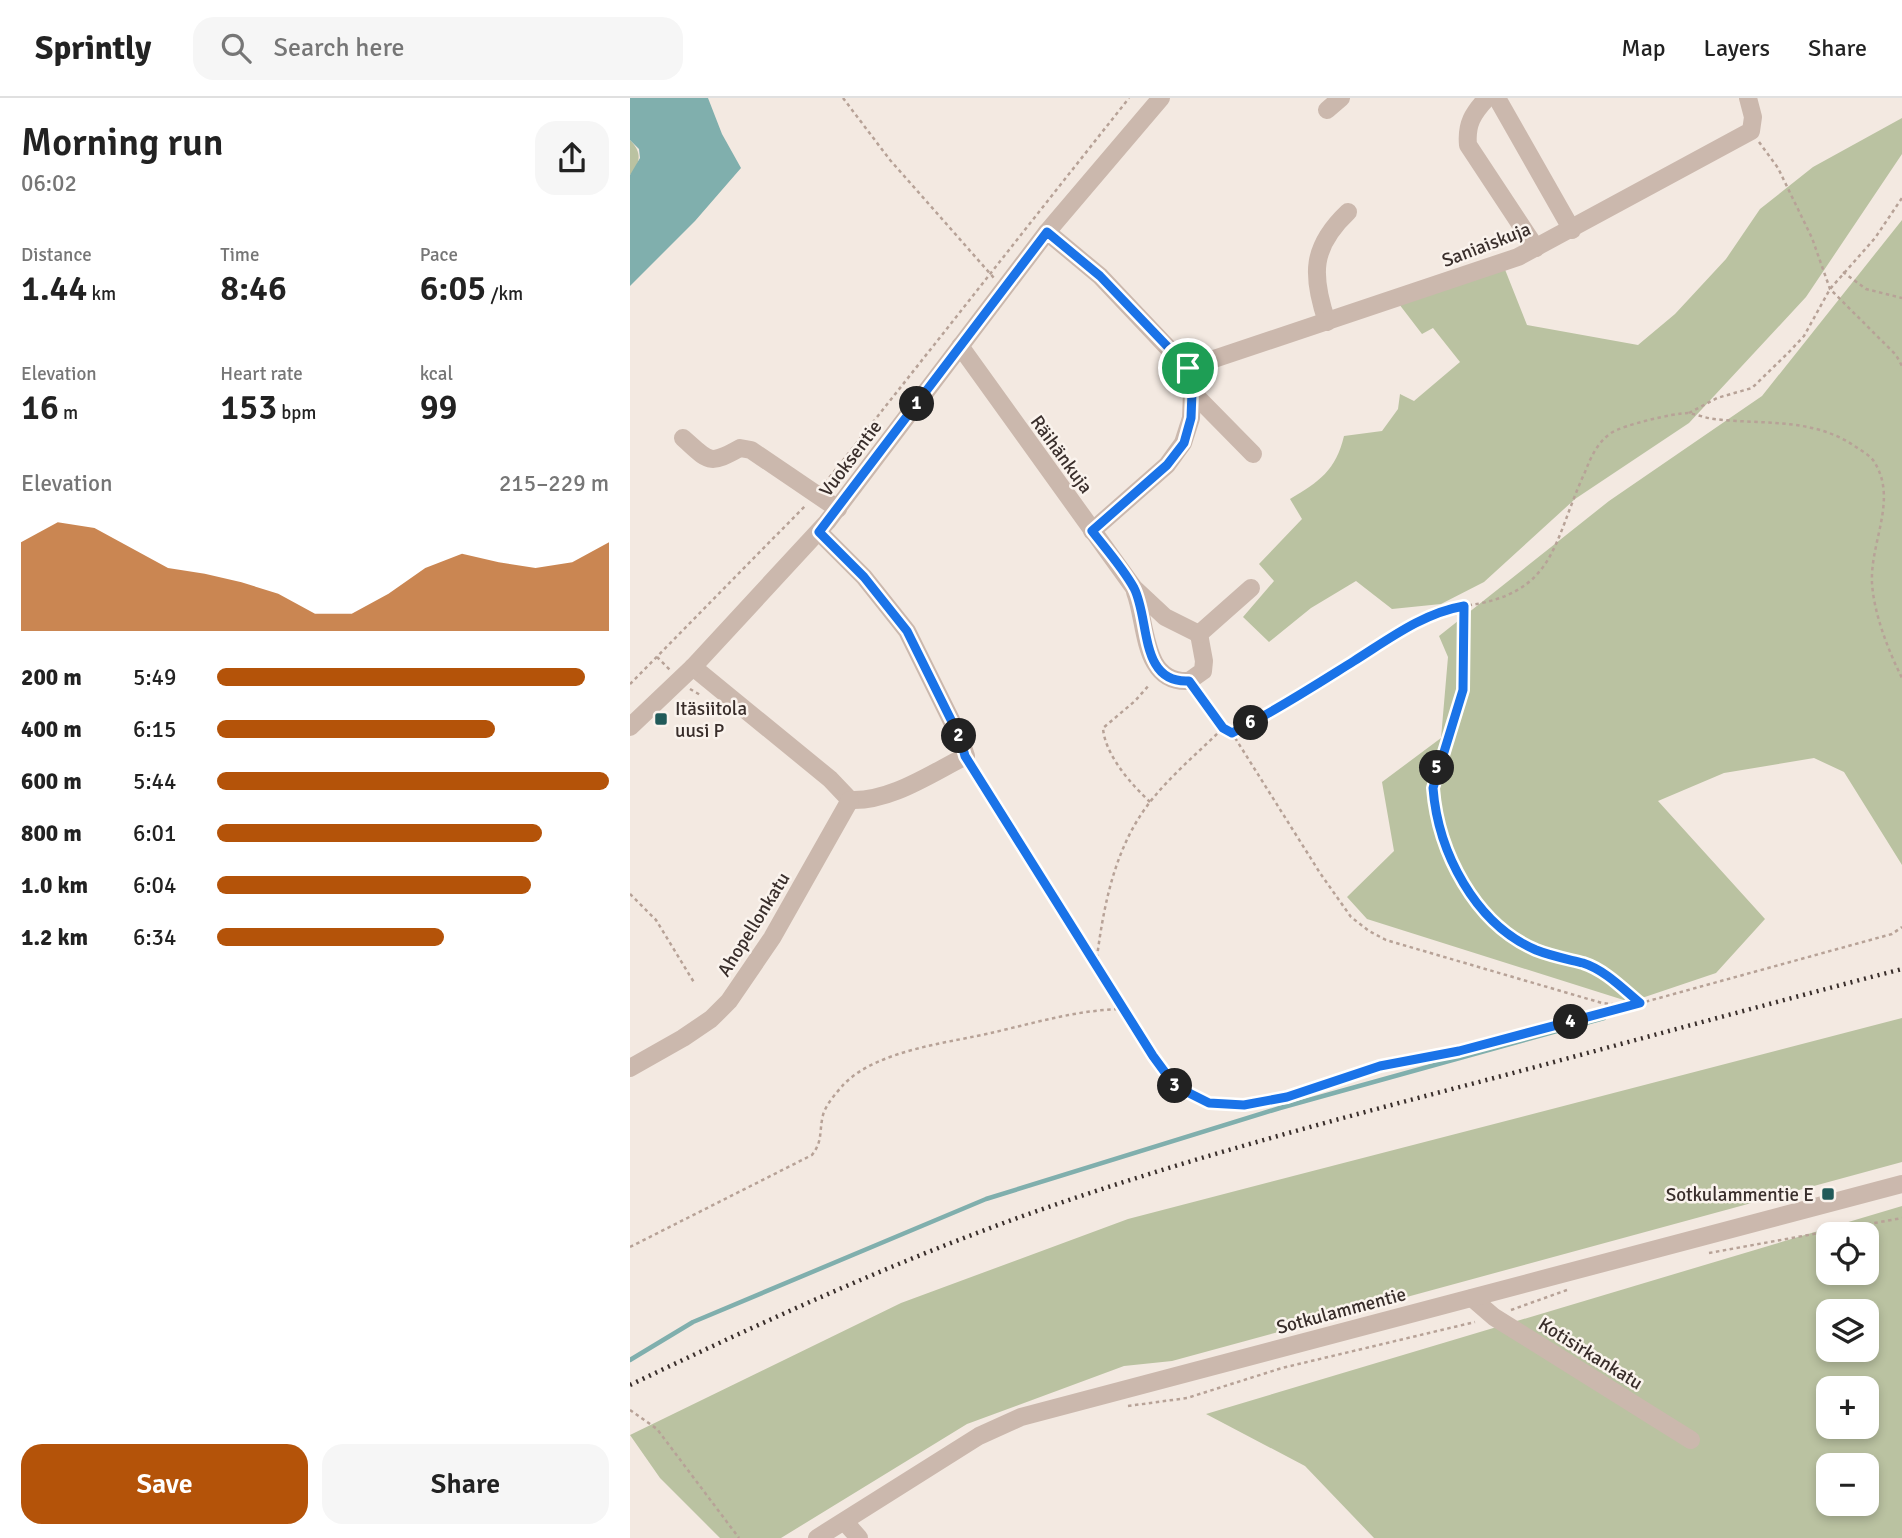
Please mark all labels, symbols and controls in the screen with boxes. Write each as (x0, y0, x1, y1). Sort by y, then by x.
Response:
search box (193, 17, 683, 80)
text: Sprintly (35, 28, 151, 69)
icon: search (217, 29, 255, 67)
text: Search here (273, 32, 405, 64)
text: Map (1621, 33, 1666, 63)
text: Layers (1704, 33, 1770, 63)
text: Share (1808, 33, 1867, 63)
text: Morning run (21, 119, 224, 166)
button: share (535, 121, 609, 195)
text: 06:02 (21, 169, 77, 198)
street label: Saniaiskuja (1439, 217, 1534, 273)
text: Distance (21, 243, 92, 267)
text: Time (220, 243, 259, 267)
text: Pace (420, 243, 458, 267)
text: 1.44 (21, 267, 87, 310)
text: 8:46 (220, 267, 287, 310)
text: 6:05 (420, 267, 486, 310)
text: km (87, 282, 116, 306)
text: /km (486, 282, 523, 306)
pin (1158, 338, 1218, 398)
icon: arrive (1169, 349, 1207, 387)
text: Elevation (21, 362, 97, 386)
text: Heart rate (220, 362, 303, 386)
text: kcal (420, 362, 453, 386)
text: 16 (21, 386, 59, 429)
text: 153 (220, 386, 277, 429)
text: 99 (420, 386, 457, 429)
pin: 1 (900, 386, 934, 422)
text: 1 (911, 391, 922, 415)
text: m (59, 401, 78, 425)
text: bpm (277, 401, 316, 425)
street label: Räihänkuja (1025, 411, 1098, 498)
street label: Vuoksentie (814, 416, 887, 502)
text: Elevation (21, 469, 113, 498)
text: 215–229 m (499, 469, 609, 498)
text: 200 m (21, 663, 82, 692)
text: 5:49 (133, 663, 176, 692)
place label: Itäsiitola uusi P (675, 697, 747, 743)
pin: 6 (1234, 706, 1268, 740)
text: 6 (1245, 710, 1256, 734)
marker: Itäsiitola uusi P (653, 711, 669, 727)
text: 400 m (21, 715, 82, 744)
text: 6:15 (133, 715, 176, 744)
pin: 2 (942, 718, 976, 754)
text: 2 (953, 723, 964, 747)
pin: 5 (1420, 750, 1454, 786)
text: 5 (1431, 755, 1442, 779)
text: 600 m (21, 767, 82, 796)
text: 5:44 (133, 767, 176, 796)
text: 800 m (21, 819, 82, 848)
text: 6:01 (133, 819, 176, 848)
street label: Ahopellonkatu (712, 868, 795, 981)
text: 1.0 km (21, 871, 88, 900)
text: 6:04 (133, 871, 176, 900)
text: 1.2 km (21, 923, 88, 952)
text: 6:34 (133, 923, 176, 952)
pin: 4 (1553, 1004, 1588, 1040)
text: 4 (1565, 1009, 1576, 1033)
pin: 3 (1158, 1068, 1192, 1104)
text: 3 (1169, 1073, 1180, 1097)
place label: Sotkulammentie E (1666, 1183, 1814, 1207)
marker: Sotkulammentie E (1820, 1186, 1836, 1202)
map controls (1816, 1222, 1879, 1516)
button: locate (1816, 1222, 1879, 1285)
street label: Sotkulammentie (1274, 1282, 1409, 1340)
button: layers (1816, 1299, 1879, 1362)
street label: Kotisirkankatu (1534, 1312, 1647, 1395)
button: + (1816, 1376, 1879, 1439)
button: Save (21, 1444, 308, 1524)
button: Share (322, 1444, 609, 1524)
button: − (1816, 1453, 1879, 1516)

